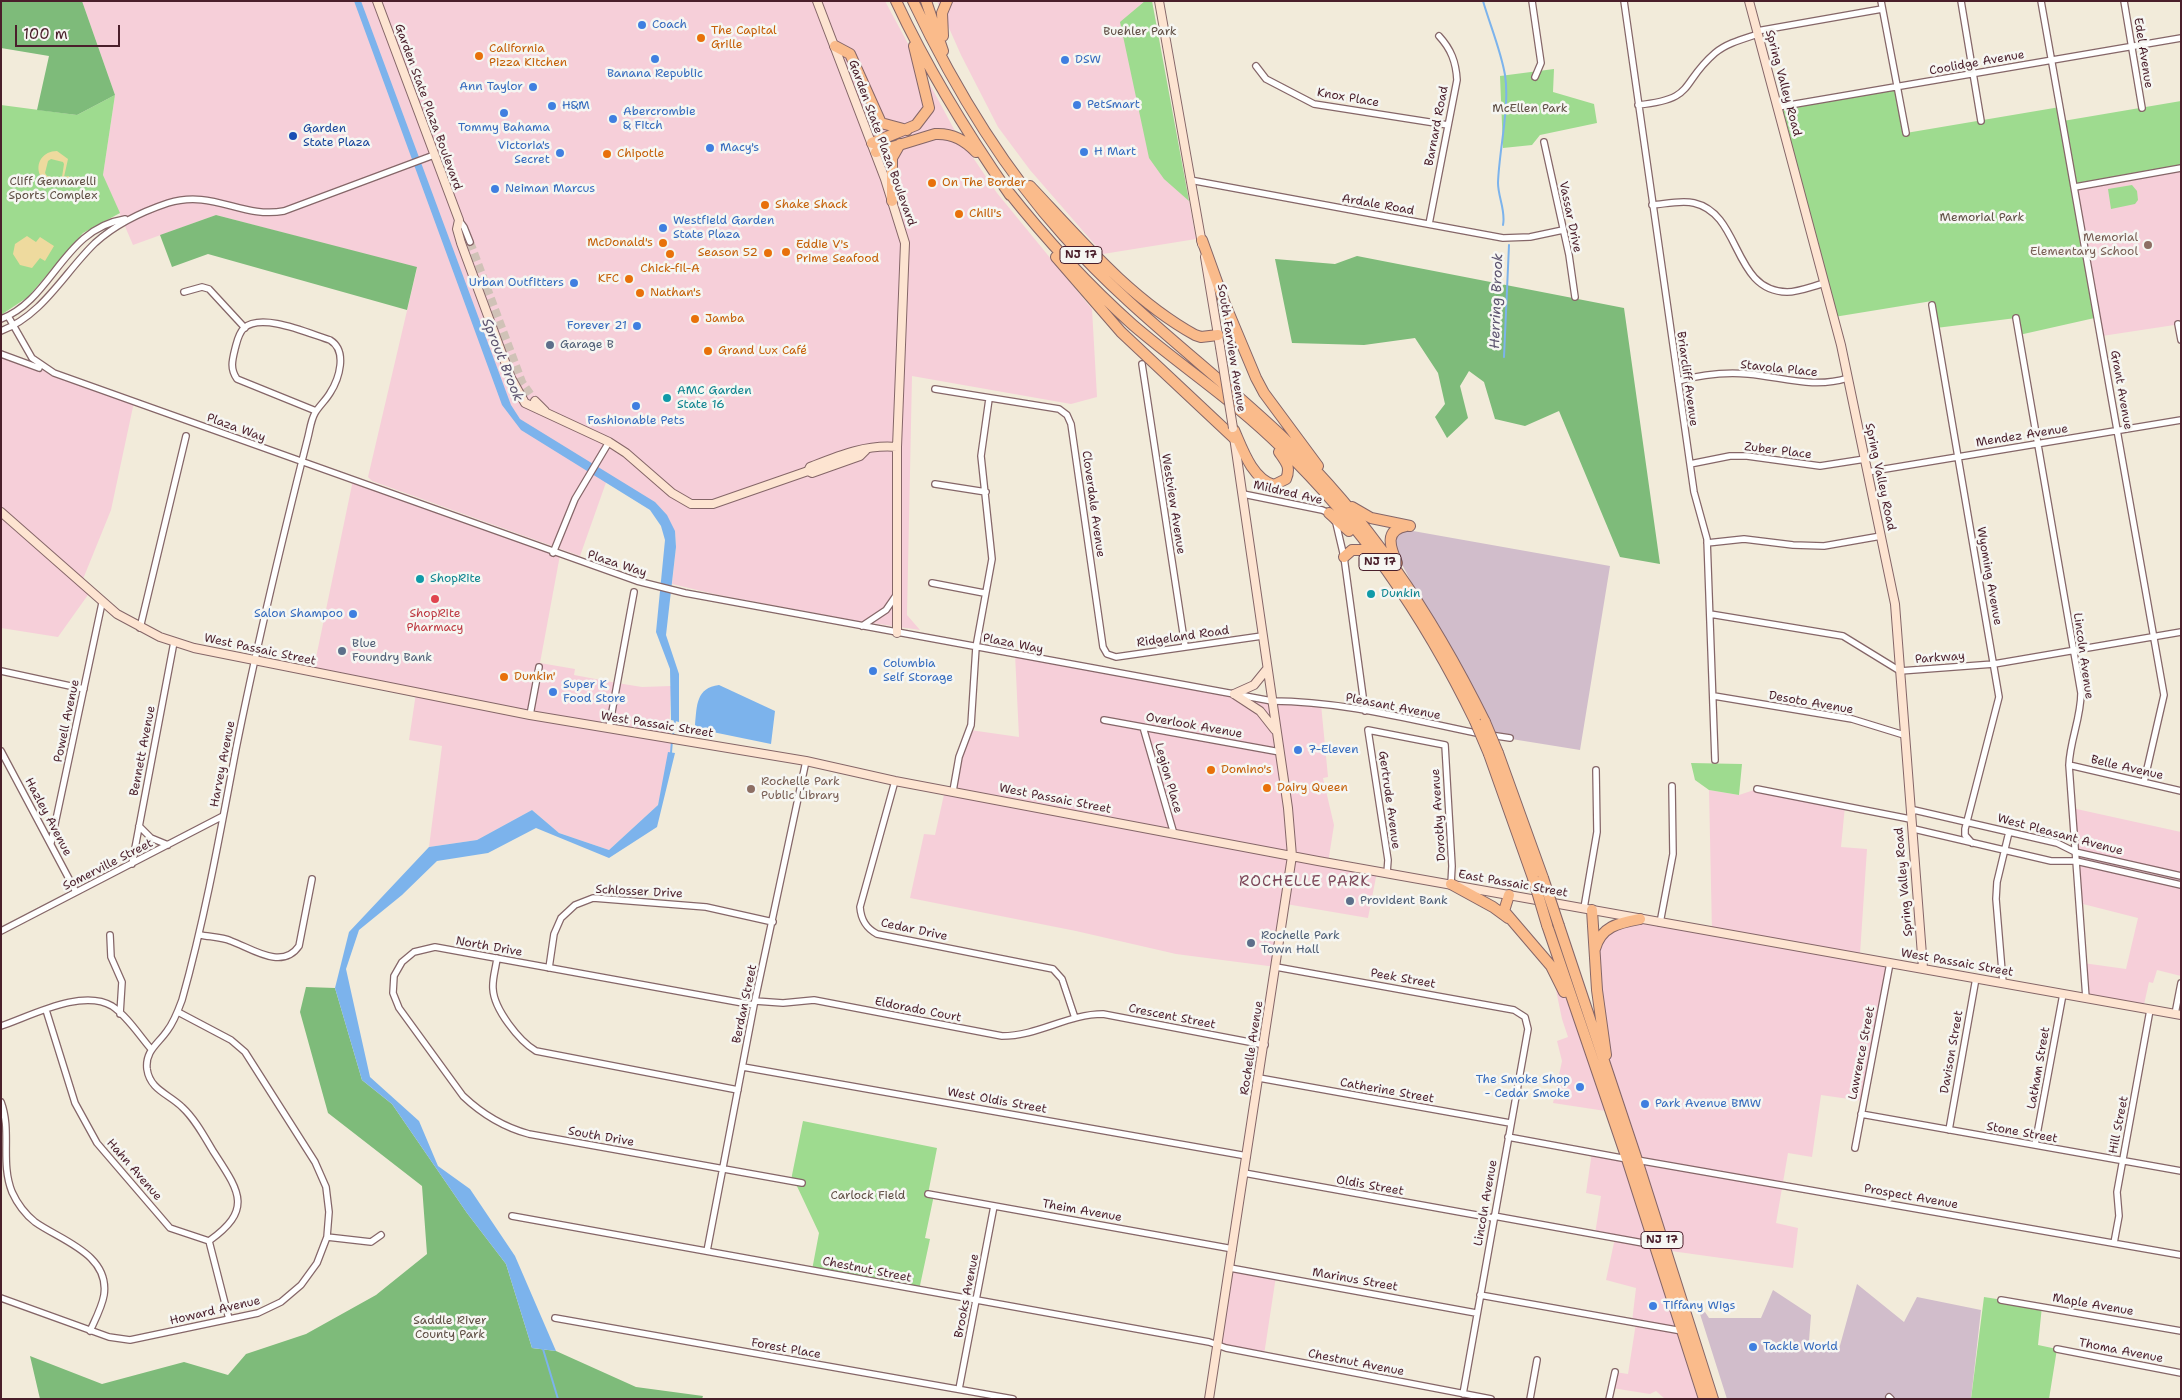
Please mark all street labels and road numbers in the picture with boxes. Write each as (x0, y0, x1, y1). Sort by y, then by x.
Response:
street label: Edel Avenue (2130, 17, 2156, 89)
street label: Garden State Plaza Boulevard (391, 22, 465, 192)
street label: Spring Valley Road (1762, 28, 1804, 138)
street label: Coolidge Avenue (1928, 48, 2026, 78)
street label: Garden State Plaza Boulevard (845, 58, 919, 228)
street label: Knox Place (1316, 85, 1380, 111)
street label: Barnard Road (1422, 85, 1452, 167)
street label: Vassar Drive (1555, 180, 1585, 254)
street label: Ardale Road (1341, 192, 1415, 218)
road number: NJ 17 (1060, 246, 1102, 264)
street label: South Farview Avenue (1214, 283, 1248, 413)
street label: Briarcliff Avenue (1673, 331, 1701, 427)
street label: Grant Avenue (2107, 349, 2135, 431)
street label: Stavola Place (1740, 358, 1818, 380)
street label: Plaza Way (205, 411, 267, 445)
street label: Spring Valley Road (1862, 422, 1898, 532)
street label: Mendez Avenue (1975, 422, 2069, 450)
street label: Zuber Place (1744, 440, 1812, 462)
street label: Cloverdale Avenue (1078, 450, 1108, 558)
street label: Westview Avenue (1158, 453, 1188, 555)
street label: Mildred Ave (1252, 478, 1324, 508)
street label: Wyoming Avenue (1973, 526, 2005, 626)
street label: Plaza Way (585, 548, 649, 580)
road number: NJ 17 (1359, 554, 1401, 570)
street label: Lincoln Avenue (2070, 612, 2096, 700)
street label: Ridgeland Road (1136, 623, 1230, 651)
street label: West Passaic Street (203, 631, 317, 669)
street label: Plaza Way (981, 631, 1045, 657)
street label: Parkway (1915, 649, 1965, 667)
street label: Powell Avenue (51, 678, 83, 764)
street label: Desoto Avenue (1767, 688, 1855, 718)
street label: Pleasant Avenue (1344, 691, 1442, 723)
street label: Bennett Avenue (127, 705, 159, 797)
street label: West Passaic Street (600, 709, 714, 741)
street label: Overlook Avenue (1144, 710, 1244, 742)
street label: Harvey Avenue (208, 720, 238, 808)
street label: Legion Place (1151, 741, 1185, 815)
street label: Gertrude Avenue (1375, 750, 1403, 850)
street label: Belle Avenue (2089, 753, 2165, 783)
street label: Dorothy Avenue (1429, 768, 1449, 862)
street label: Hazley Avenue (21, 775, 75, 859)
street label: West Passaic Street (998, 781, 1112, 817)
street label: West Pleasant Avenue (1996, 811, 2124, 859)
street label: Spring Valley Road (1892, 827, 1916, 937)
street label: Somerville Street (61, 836, 155, 894)
street label: East Passaic Street (1457, 867, 1569, 901)
street label: Schlosser Drive (595, 883, 683, 901)
street label: Cedar Drive (879, 916, 949, 944)
street label: North Drive (454, 934, 524, 960)
street label: West Passaic Street (1900, 946, 2014, 980)
street label: Berdan Street (730, 963, 760, 1045)
street label: Peek Street (1369, 966, 1437, 992)
street label: Eldorado Court (873, 995, 963, 1025)
street label: Rochelle Avenue (1237, 1000, 1267, 1096)
street label: Crescent Street (1127, 1001, 1217, 1033)
street label: Lawrence Street (1846, 1005, 1878, 1101)
street label: Davison Street (1938, 1009, 1966, 1095)
street label: Latham Street (2025, 1026, 2053, 1110)
street label: Catherine Street (1339, 1076, 1435, 1106)
street label: West Oldis Street (946, 1085, 1048, 1117)
street label: Hill Street (2106, 1095, 2132, 1155)
street label: Stone Street (1985, 1120, 2059, 1146)
street label: South Drive (567, 1124, 635, 1150)
street label: Hahn Avenue (103, 1136, 165, 1204)
street label: Lincoln Avenue (1471, 1159, 1501, 1247)
street label: Oldis Street (1335, 1173, 1405, 1199)
street label: Prospect Avenue (1863, 1182, 1959, 1212)
street label: Theim Avenue (1041, 1197, 1123, 1225)
road number: NJ 17 (1641, 1232, 1683, 1248)
street label: Brooks Avenue (952, 1253, 982, 1339)
street label: Chestnut Street (821, 1254, 913, 1286)
street label: Marinus Street (1311, 1265, 1399, 1295)
street label: Maple Avenue (2051, 1291, 2135, 1319)
street label: Howard Avenue (168, 1294, 262, 1328)
street label: Forest Place (750, 1336, 822, 1362)
street label: Thoma Avenue (2078, 1336, 2164, 1366)
street label: Chestnut Avenue (1307, 1347, 1405, 1379)

